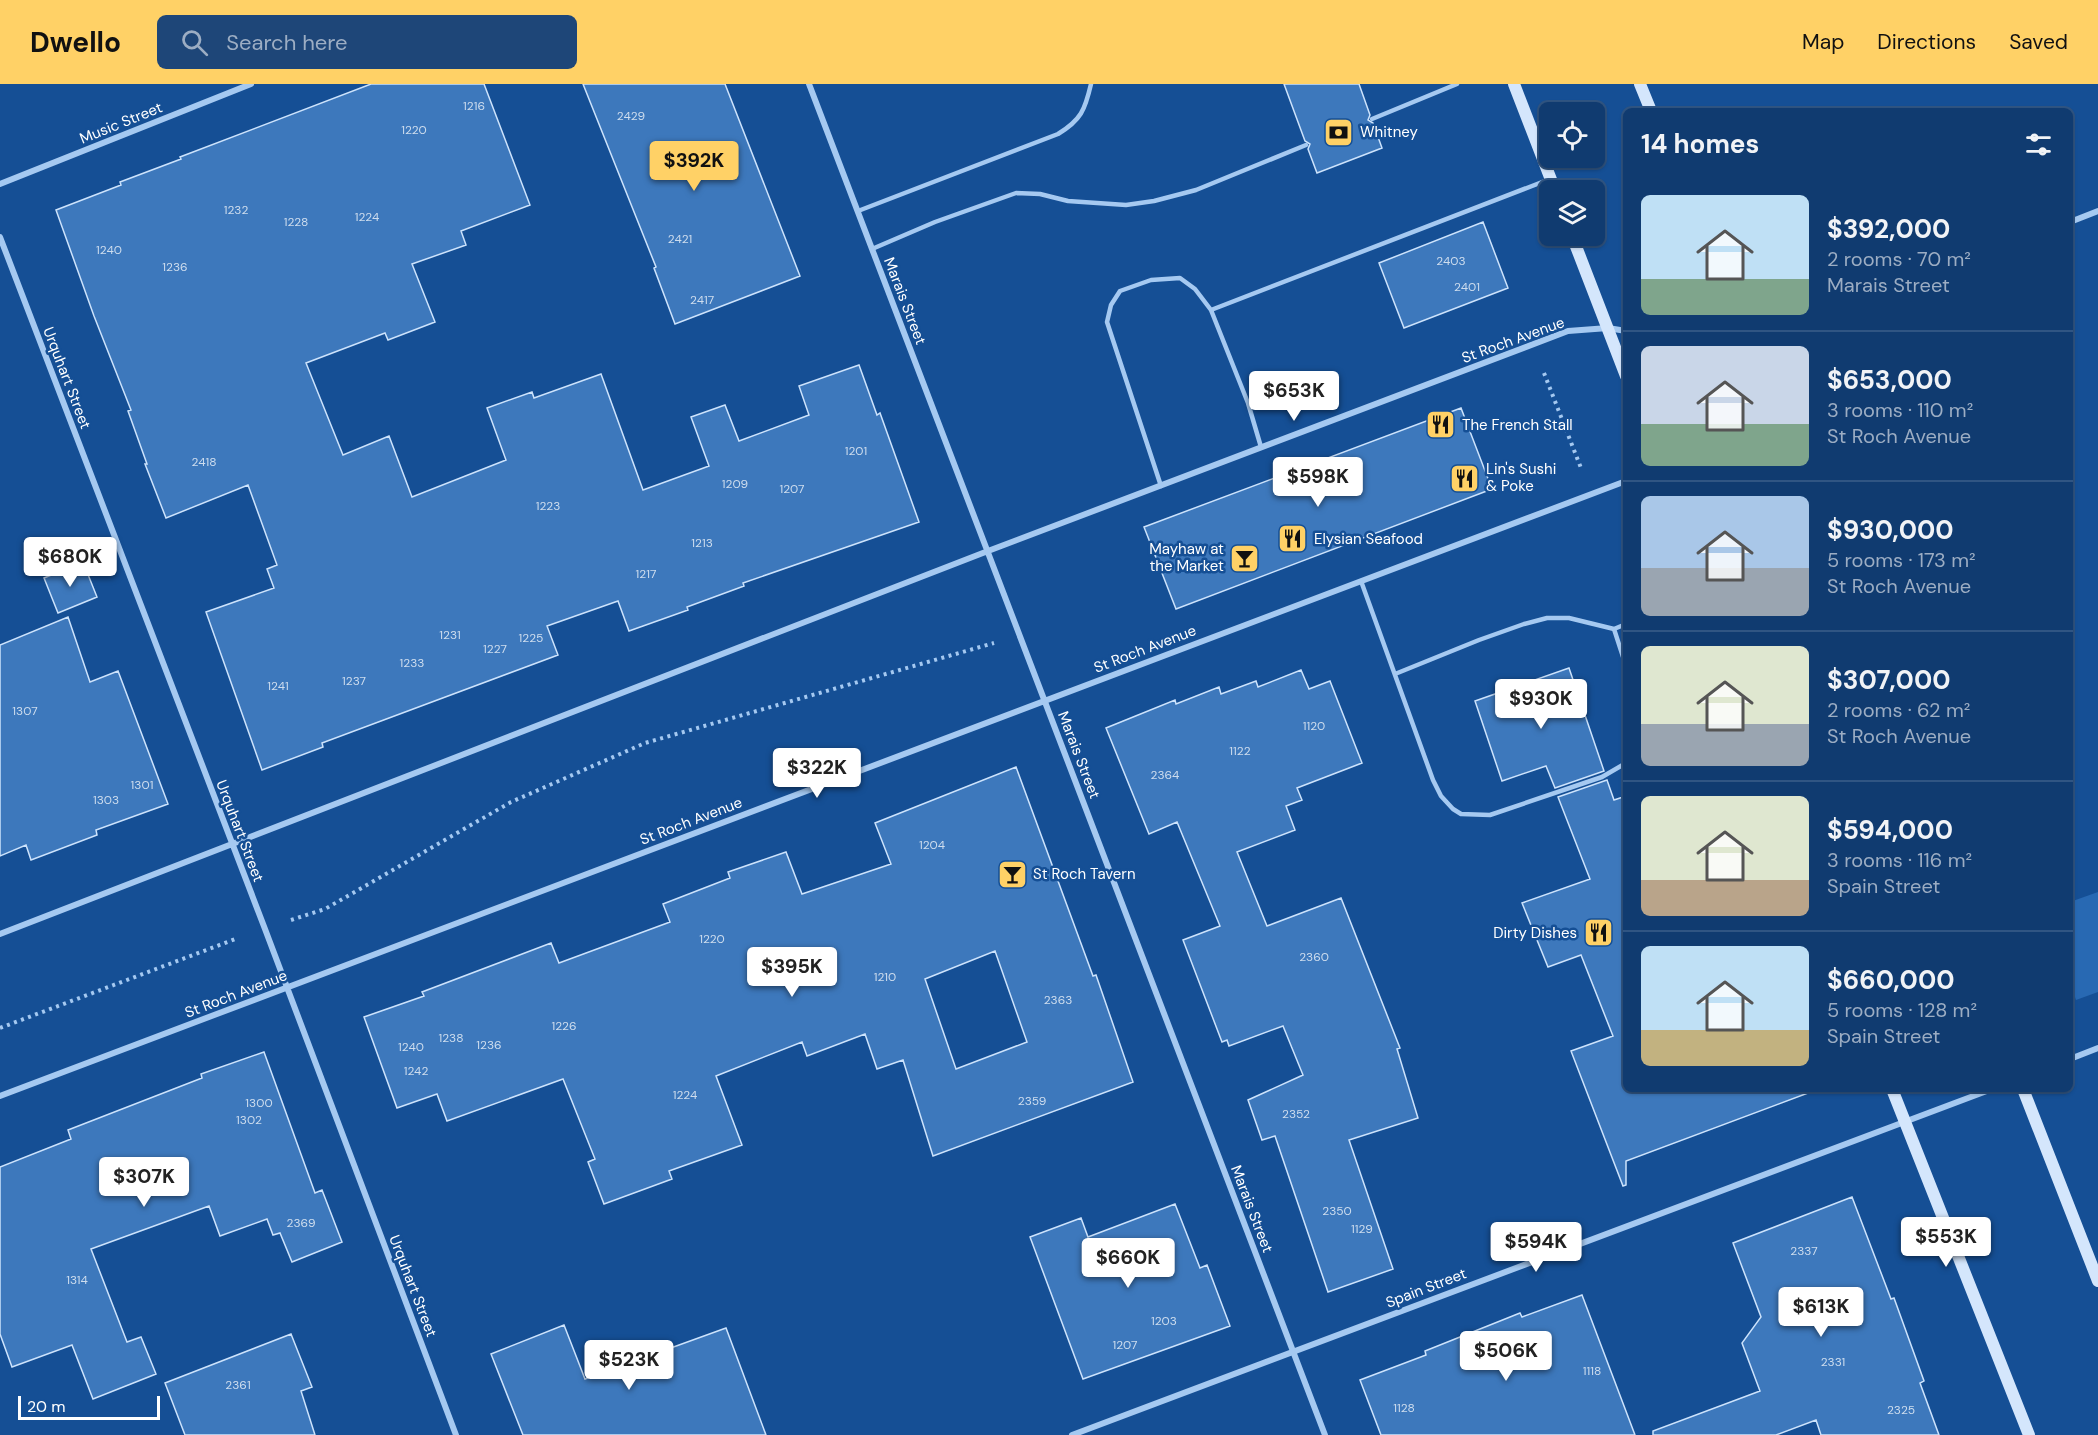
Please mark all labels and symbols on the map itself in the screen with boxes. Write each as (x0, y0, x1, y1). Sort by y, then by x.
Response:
street label: Music Street (77, 97, 165, 149)
house number: 1216 (463, 98, 485, 114)
house number: 2429 (617, 108, 645, 124)
bank icon: Whitney (1323, 116, 1355, 148)
house number: 1220 (401, 122, 427, 138)
place label: Whitney (1360, 122, 1418, 142)
pin: $392K (652, 141, 736, 192)
house number: 1232 (224, 202, 248, 218)
house number: 1224 (355, 209, 379, 225)
house number: 1228 (284, 214, 308, 230)
house number: 2421 (668, 231, 692, 247)
house number: 1240 (96, 242, 122, 258)
house number: 2403 (1436, 253, 1466, 269)
street label: Marais Street (879, 254, 931, 348)
house number: 1236 (162, 259, 188, 275)
house number: 2401 (1454, 279, 1480, 295)
house number: 2417 (690, 292, 714, 308)
street label: St Roch Avenue (1459, 312, 1567, 368)
street label: Urquhart Street (38, 324, 96, 432)
pin: $653K (1252, 371, 1336, 422)
restaurant icon: The French Stall (1425, 409, 1457, 441)
place label: The French Stall (1462, 415, 1573, 435)
house number: 1201 (845, 443, 867, 459)
house number: 2418 (191, 454, 217, 470)
pin: $598K (1276, 457, 1360, 508)
place label: Lin's Sushi & Poke (1486, 459, 1556, 496)
restaurant icon: Lin's Sushi & Poke (1449, 462, 1481, 494)
house number: 1209 (722, 476, 748, 492)
house number: 1207 (780, 481, 804, 497)
house number: 1223 (536, 498, 560, 514)
restaurant icon: Elysian Seafood (1277, 523, 1309, 555)
place label: Elysian Seafood (1314, 529, 1423, 549)
house number: 1213 (691, 535, 713, 551)
pin: $680K (28, 537, 112, 588)
place label: Mayhaw at the Market (1149, 539, 1224, 576)
bar icon: Mayhaw at the Market (1229, 542, 1261, 574)
house number: 1217 (636, 566, 656, 582)
street label: St Roch Avenue (1091, 620, 1199, 678)
house number: 1231 (439, 627, 461, 643)
house number: 1225 (519, 630, 543, 646)
house number: 1227 (483, 641, 507, 657)
house number: 1233 (400, 655, 424, 671)
house number: 1237 (342, 673, 366, 689)
house number: 1241 (267, 678, 289, 694)
pin: $930K (1499, 679, 1583, 730)
house number: 1307 (12, 703, 38, 719)
street label: Marais Street (1053, 708, 1105, 802)
house number: 1120 (1303, 718, 1325, 734)
house number: 1122 (1229, 743, 1251, 759)
pin: $322K (775, 748, 859, 799)
house number: 2364 (1151, 767, 1179, 783)
house number: 1301 (131, 777, 153, 793)
street label: Urquhart Street (211, 777, 269, 885)
house number: 1303 (93, 792, 119, 808)
street label: St Roch Avenue (637, 792, 745, 850)
house number: 1204 (919, 837, 945, 853)
bar icon: St Roch Tavern (996, 858, 1028, 890)
place label: St Roch Tavern (1033, 864, 1136, 884)
restaurant icon: Dirty Dishes (1582, 917, 1614, 949)
place label: Dirty Dishes (1493, 923, 1577, 943)
house number: 1220 (699, 931, 725, 947)
pin: $395K (750, 947, 834, 998)
house number: 2360 (1299, 949, 1329, 965)
street label: St Roch Avenue (182, 965, 290, 1023)
house number: 1210 (874, 969, 896, 985)
house number: 2363 (1044, 992, 1072, 1008)
house number: 1226 (551, 1018, 577, 1034)
house number: 1238 (438, 1030, 464, 1046)
house number: 1236 (476, 1037, 502, 1053)
house number: 1240 (398, 1039, 424, 1055)
house number: 1242 (404, 1063, 428, 1079)
house number: 1224 (673, 1087, 697, 1103)
house number: 2359 (1018, 1093, 1046, 1109)
house number: 1300 (245, 1095, 273, 1111)
house number: 2352 (1282, 1106, 1310, 1122)
house number: 1302 (236, 1112, 262, 1128)
pin: $307K (102, 1157, 186, 1208)
street label: Marais Street (1226, 1162, 1278, 1256)
house number: 2350 (1322, 1203, 1352, 1219)
house number: 2369 (287, 1215, 315, 1231)
pin: $553K (1904, 1217, 1988, 1268)
house number: 1129 (1351, 1221, 1373, 1237)
pin: $594K (1494, 1222, 1578, 1273)
street label: Urquhart Street (384, 1232, 442, 1340)
pin: $660K (1086, 1238, 1170, 1289)
house number: 2337 (1790, 1243, 1818, 1259)
street label: Spain Street (1383, 1263, 1469, 1313)
house number: 1314 (66, 1272, 88, 1288)
pin: $613K (1779, 1287, 1863, 1338)
house number: 1203 (1151, 1313, 1177, 1329)
pin: $506K (1464, 1331, 1548, 1382)
house number: 1207 (1113, 1337, 1137, 1353)
pin: $523K (587, 1340, 671, 1391)
house number: 2331 (1821, 1354, 1845, 1370)
house number: 1118 (1583, 1363, 1601, 1379)
house number: 2361 (225, 1377, 251, 1393)
scale bar (18, 1393, 160, 1420)
house number: 1128 (1393, 1400, 1415, 1416)
house number: 2325 (1887, 1402, 1915, 1418)

